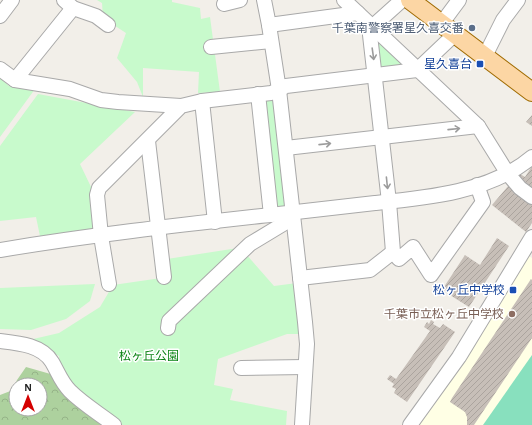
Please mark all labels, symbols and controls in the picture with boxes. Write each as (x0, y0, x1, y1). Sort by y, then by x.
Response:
place label: 千葉南警察署星久喜交番 (332, 21, 464, 34)
marker: 千葉南警察署星久喜交番 (467, 23, 477, 33)
one-way arrow (369, 47, 377, 60)
place label: 星久喜台 (424, 57, 472, 70)
marker: 星久喜台 (475, 59, 485, 69)
one-way arrow (447, 125, 460, 133)
one-way arrow (318, 140, 331, 147)
one-way arrow (383, 176, 391, 189)
place label: 松ヶ丘中学校 (433, 283, 505, 296)
marker: 松ヶ丘中学校 (508, 285, 518, 295)
place label: 千葉市立松ヶ丘中学校 (384, 307, 504, 320)
marker: 千葉市立松ヶ丘中学校 (507, 309, 517, 319)
park label: 松ヶ丘公園 (119, 350, 179, 362)
north arrow (8, 377, 48, 417)
text: N (24, 382, 32, 393)

